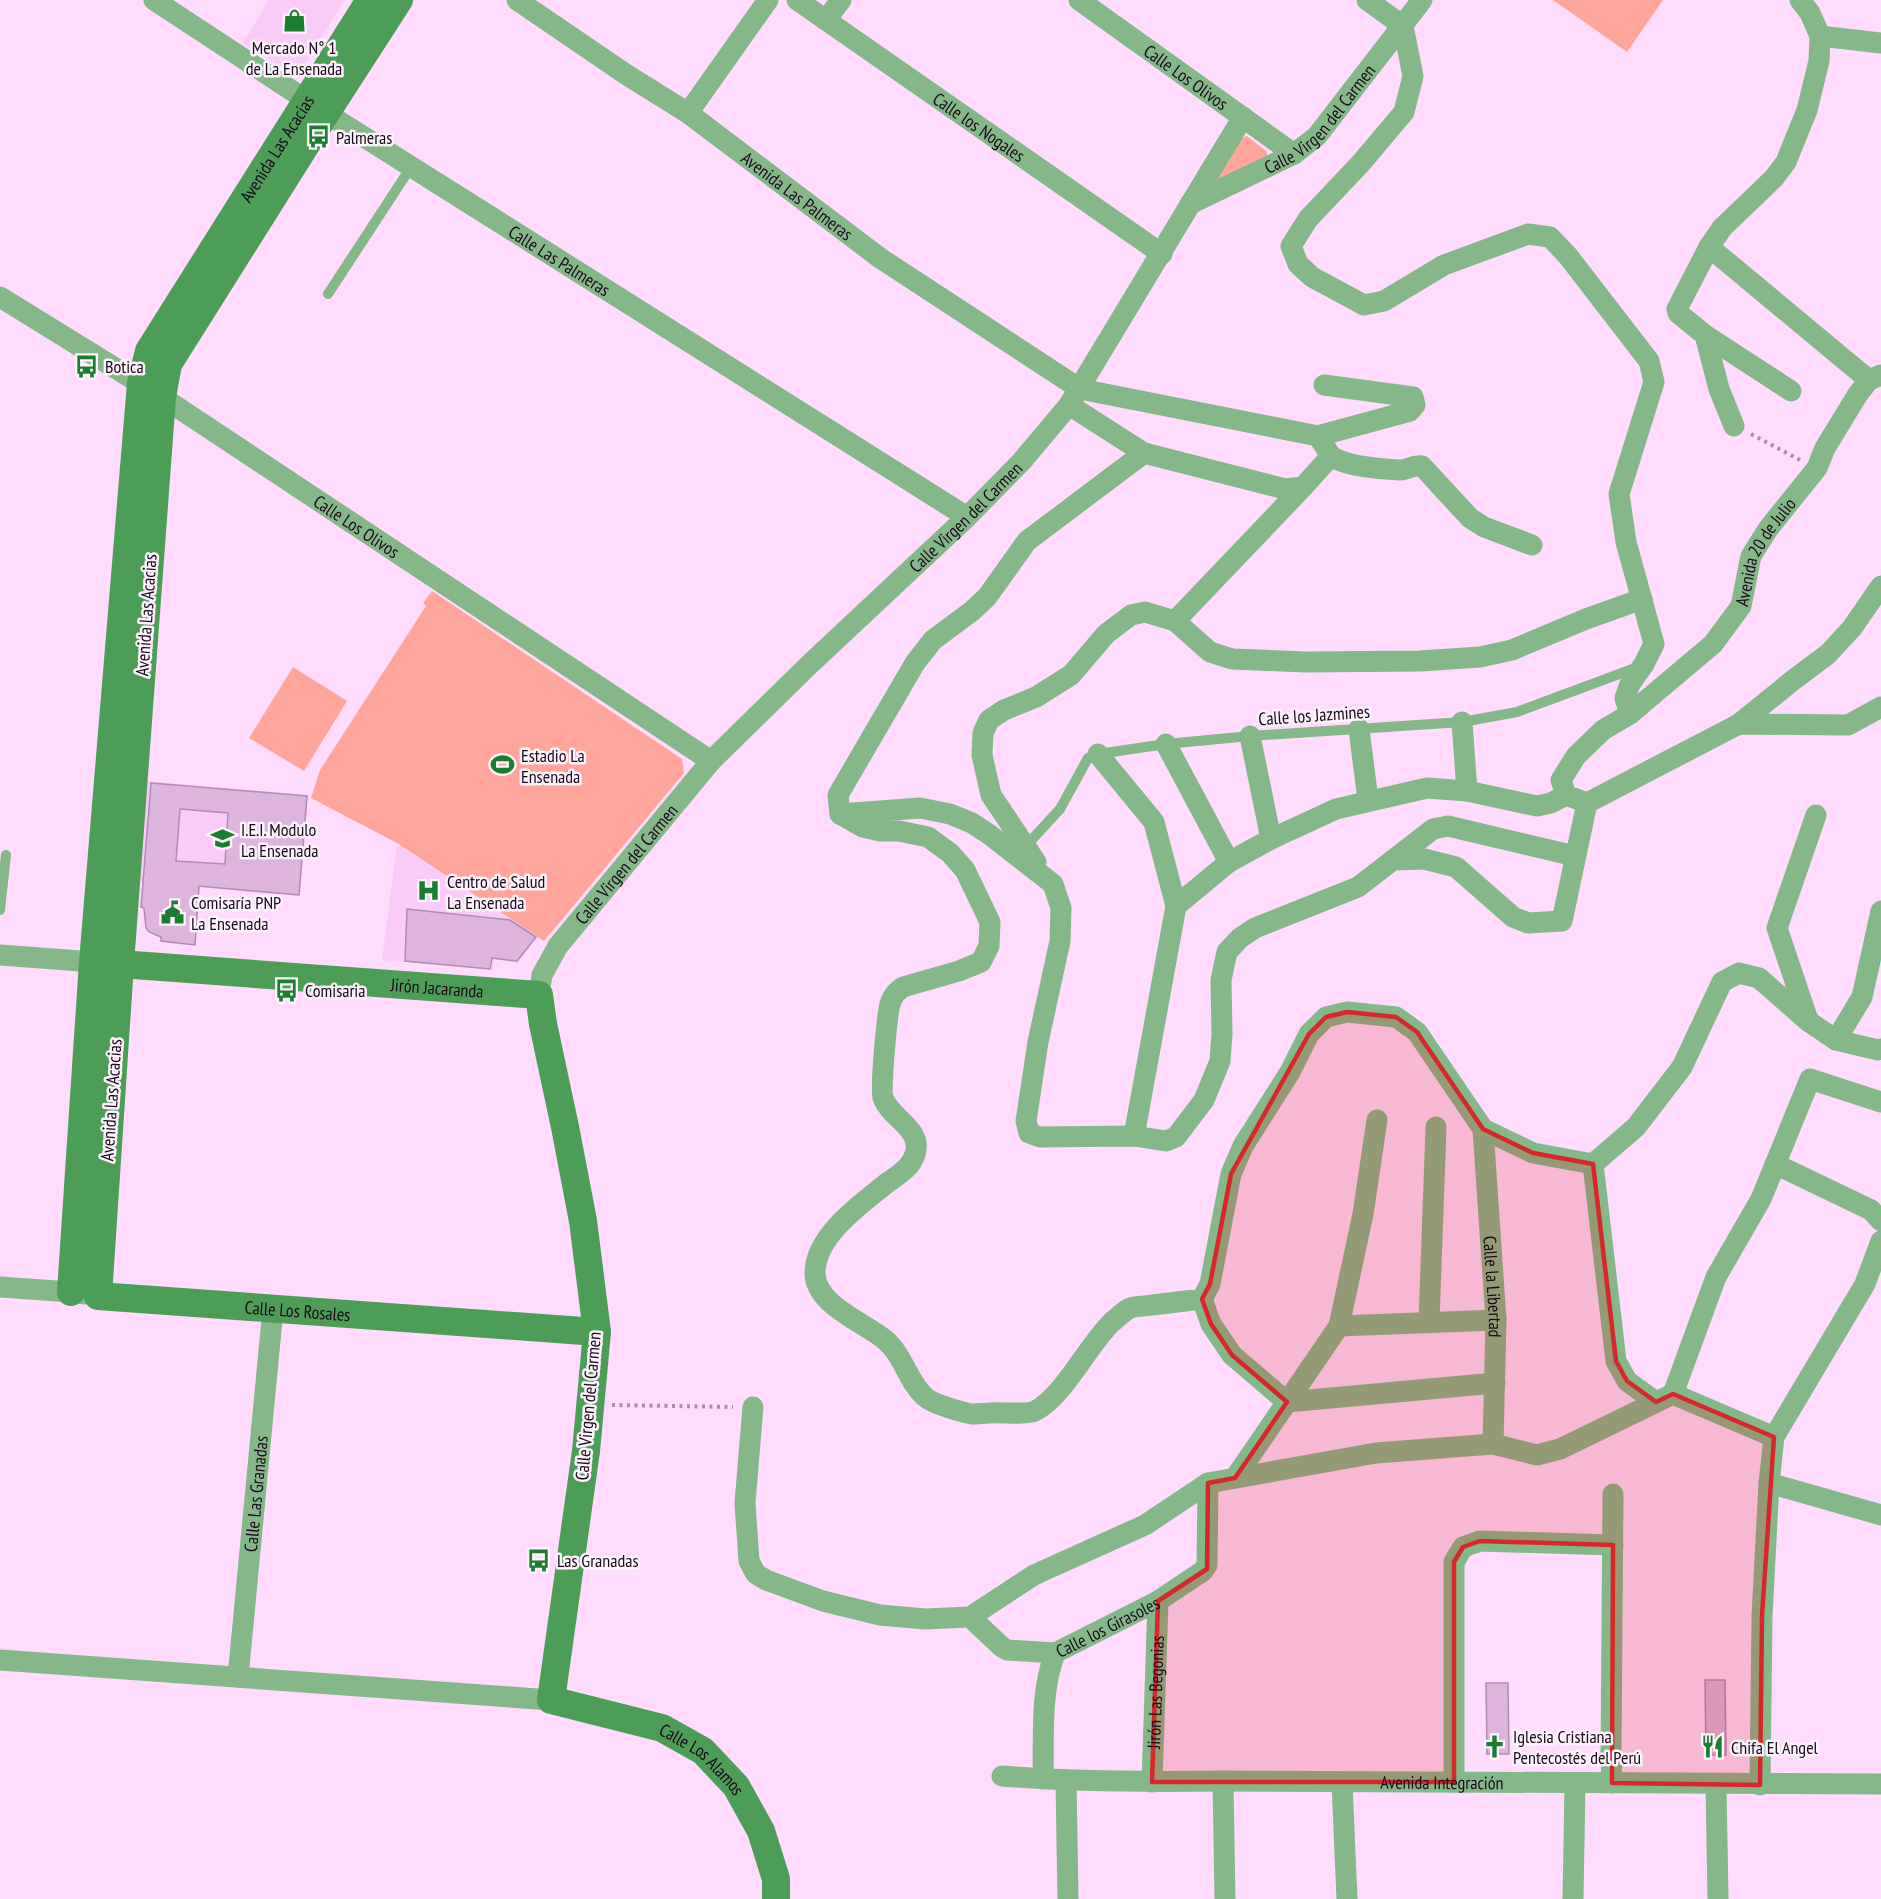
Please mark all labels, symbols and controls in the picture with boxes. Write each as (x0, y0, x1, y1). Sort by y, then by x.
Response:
shop icon: Mercado N° 1 de La Ensenada (281, 8, 307, 34)
place label: Mercado N° 1 de La Ensenada (246, 36, 342, 80)
street label: Calle Los Olivos (1140, 39, 1233, 115)
street label: Calle Virgen del Carmen (1260, 59, 1380, 178)
street label: Calle los Nogales (929, 87, 1030, 167)
street label: Avenida Las Acacias (234, 91, 319, 206)
bus stop icon: Palmeras (305, 124, 331, 150)
place label: Palmeras (336, 126, 392, 149)
street label: Avenida Las Palmeras (737, 146, 858, 245)
street label: Calle Las Palmeras (505, 220, 615, 301)
bus stop icon: Botica (74, 353, 100, 379)
place label: Botica (105, 355, 144, 378)
street label: Calle Virgen del Carmen (904, 457, 1027, 577)
street label: Calle Los Olivos (309, 489, 404, 563)
street label: Avenida 20 de Julio (1730, 492, 1801, 608)
street label: Avenida Las Acacias (130, 553, 162, 677)
street label: Calle los Jazmines (1257, 700, 1371, 730)
place label: Estadio La Ensenada (521, 744, 585, 788)
sports icon: Estadio La Ensenada (490, 752, 516, 778)
street label: Calle Virgen del Carmen (570, 799, 682, 929)
place label: I.E.I. Modulo La Ensenada (241, 818, 318, 862)
school or university icon: I.E.I. Modulo La Ensenada (210, 826, 236, 852)
place label: Centro de Salud La Ensenada (447, 870, 545, 914)
hospital icon: Centro de Salud La Ensenada (416, 878, 442, 904)
place label: Comisaría PNP La Ensenada (191, 891, 281, 935)
public building icon: Comisaría PNP La Ensenada (160, 899, 186, 925)
street label: Jirón Jacaranda (389, 972, 484, 1002)
bus stop icon: Comisaria (274, 977, 300, 1003)
place label: Comisaria (305, 979, 365, 1002)
street label: Avenida Las Acacias (95, 1038, 127, 1162)
street label: Calle la Libertad (1479, 1235, 1508, 1338)
street label: Calle Los Rosales (244, 1295, 351, 1326)
street label: Calle Virgen del Carmen (570, 1331, 606, 1481)
street label: Calle Las Granadas (238, 1435, 272, 1553)
bus stop icon: Las Granadas (526, 1547, 552, 1573)
place label: Las Granadas (557, 1549, 639, 1572)
street label: Calle los Girasoles (1052, 1591, 1163, 1662)
street label: Jirón Las Begonias (1142, 1635, 1168, 1750)
street label: Calle Los Alamos (656, 1718, 750, 1799)
place label: Iglesia Cristiana Pentecostés del Perú (1513, 1725, 1641, 1769)
church icon: Iglesia Cristiana Pentecostés del Perú (1482, 1733, 1508, 1759)
restaurant icon: Chifa El Angel (1700, 1734, 1726, 1760)
place label: Chifa El Angel (1731, 1736, 1819, 1759)
street label: Avenida Integración (1380, 1770, 1504, 1794)

